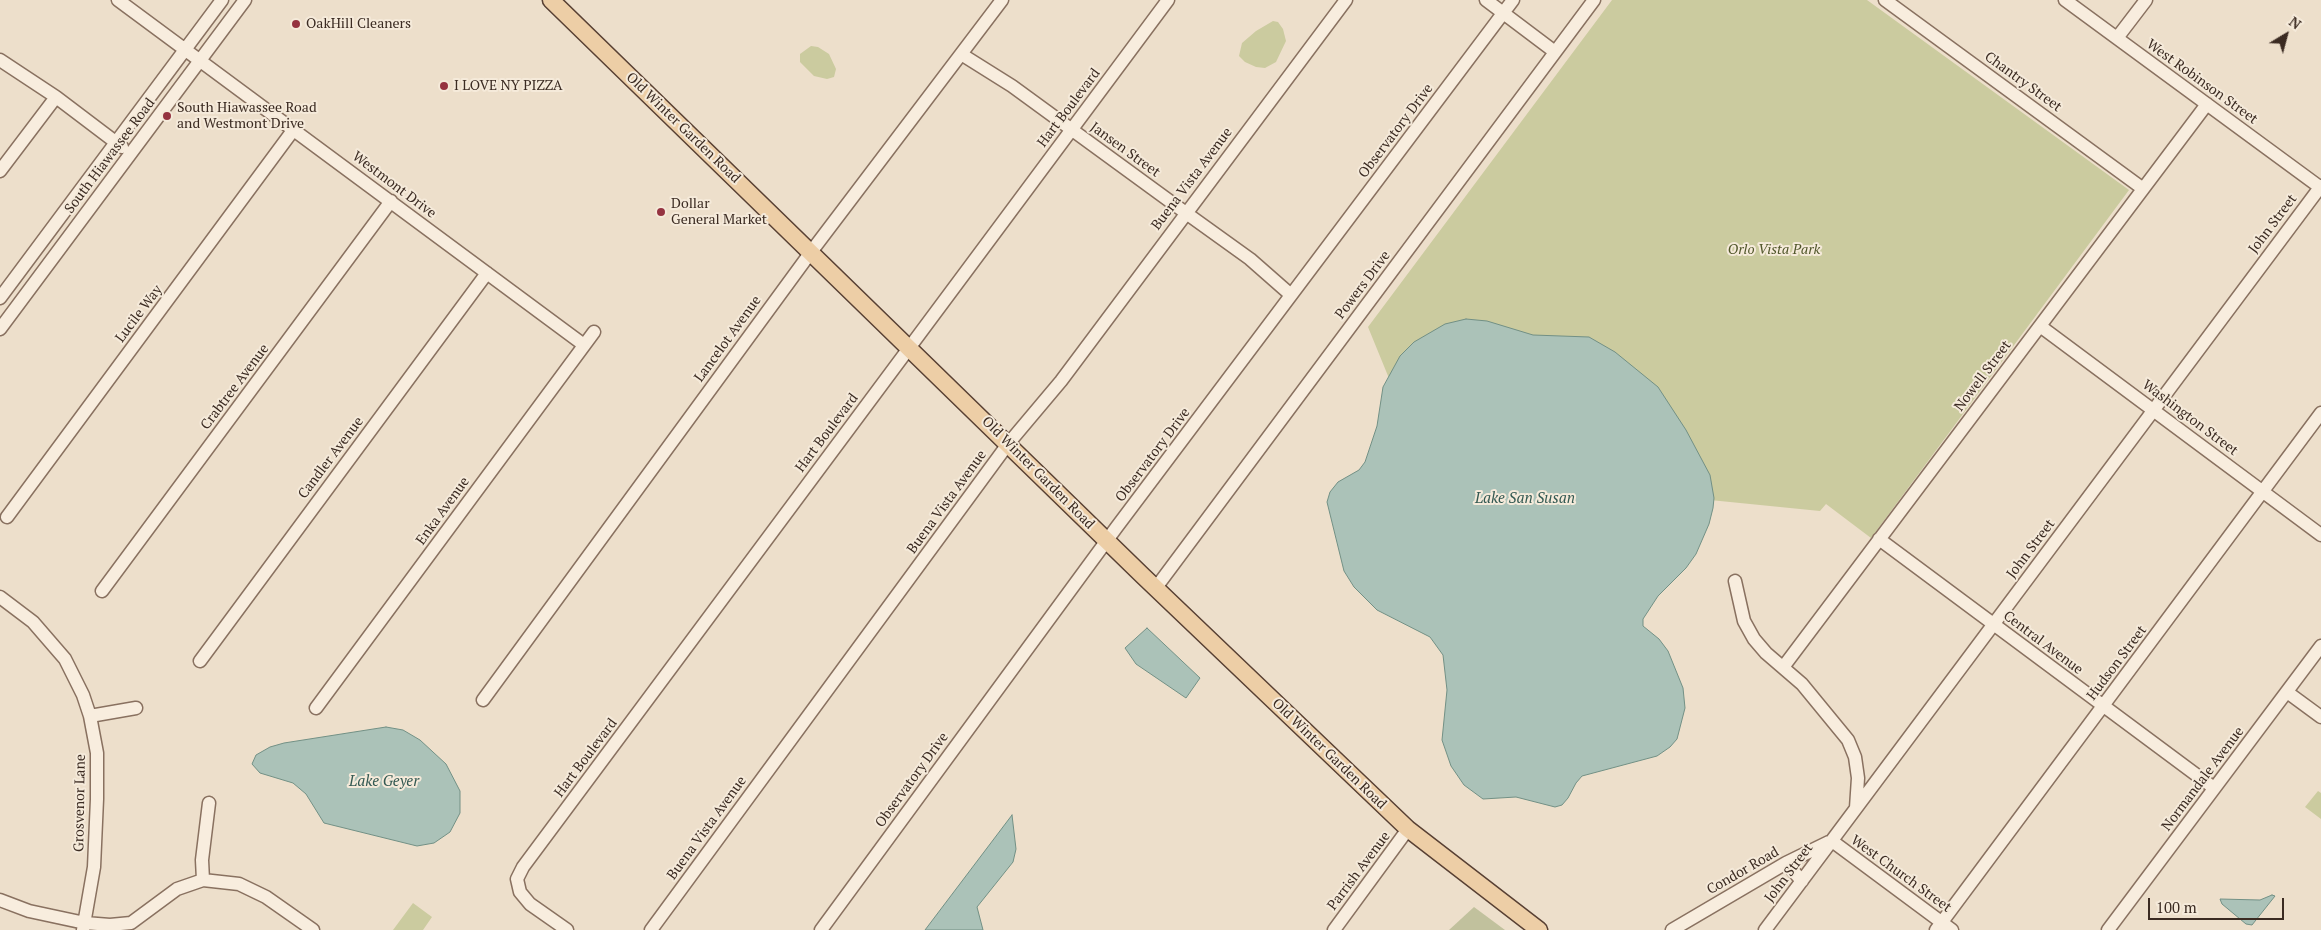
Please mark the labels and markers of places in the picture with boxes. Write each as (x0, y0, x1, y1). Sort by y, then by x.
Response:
place label: OakHill Cleaners (306, 16, 411, 32)
marker: OakHill Cleaners (290, 18, 302, 30)
place label: I LOVE NY PIZZA (454, 78, 563, 94)
marker: I LOVE NY PIZZA (438, 80, 450, 92)
place label: South Hiawassee Road and Westmont Drive (177, 100, 317, 132)
marker: South Hiawassee Road and Westmont Drive (161, 110, 173, 122)
place label: Dollar General Market (671, 196, 767, 228)
marker: Dollar General Market (655, 206, 667, 218)

